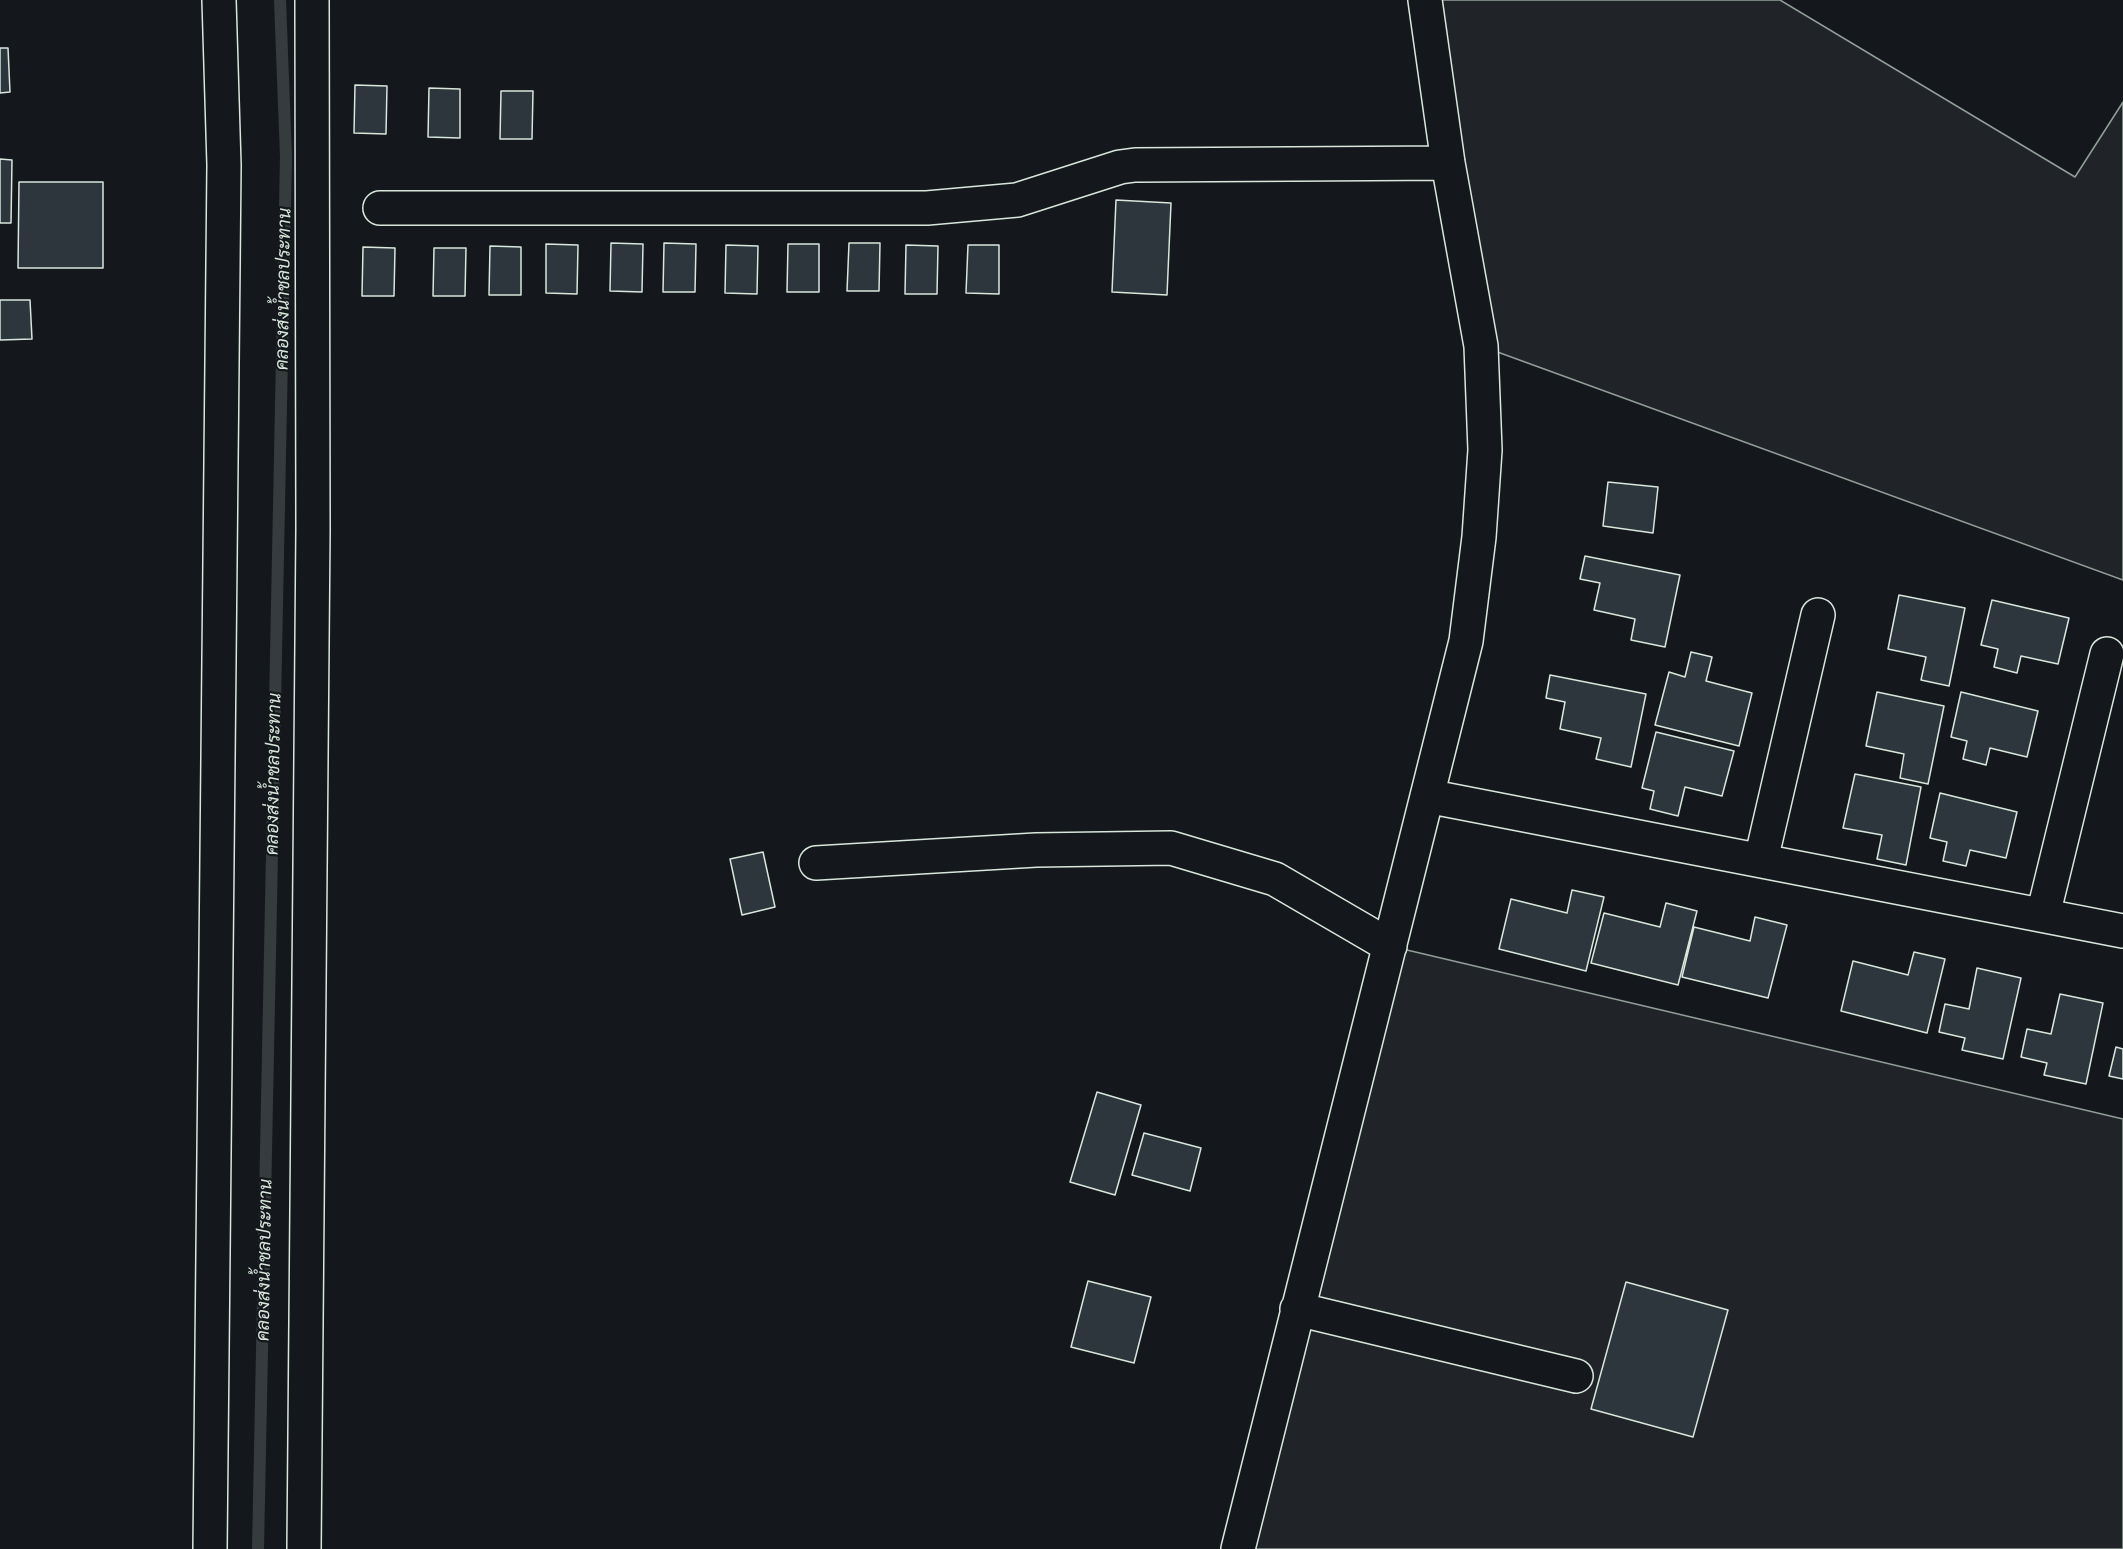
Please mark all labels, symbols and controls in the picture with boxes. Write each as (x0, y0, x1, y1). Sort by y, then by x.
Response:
water label: คลองส่งน้ำชลประทาน (271, 208, 295, 370)
water label: คลองส่งน้ำชลประทาน (261, 693, 285, 855)
water label: คลองส่งน้ำชลประทาน (252, 1179, 276, 1341)

